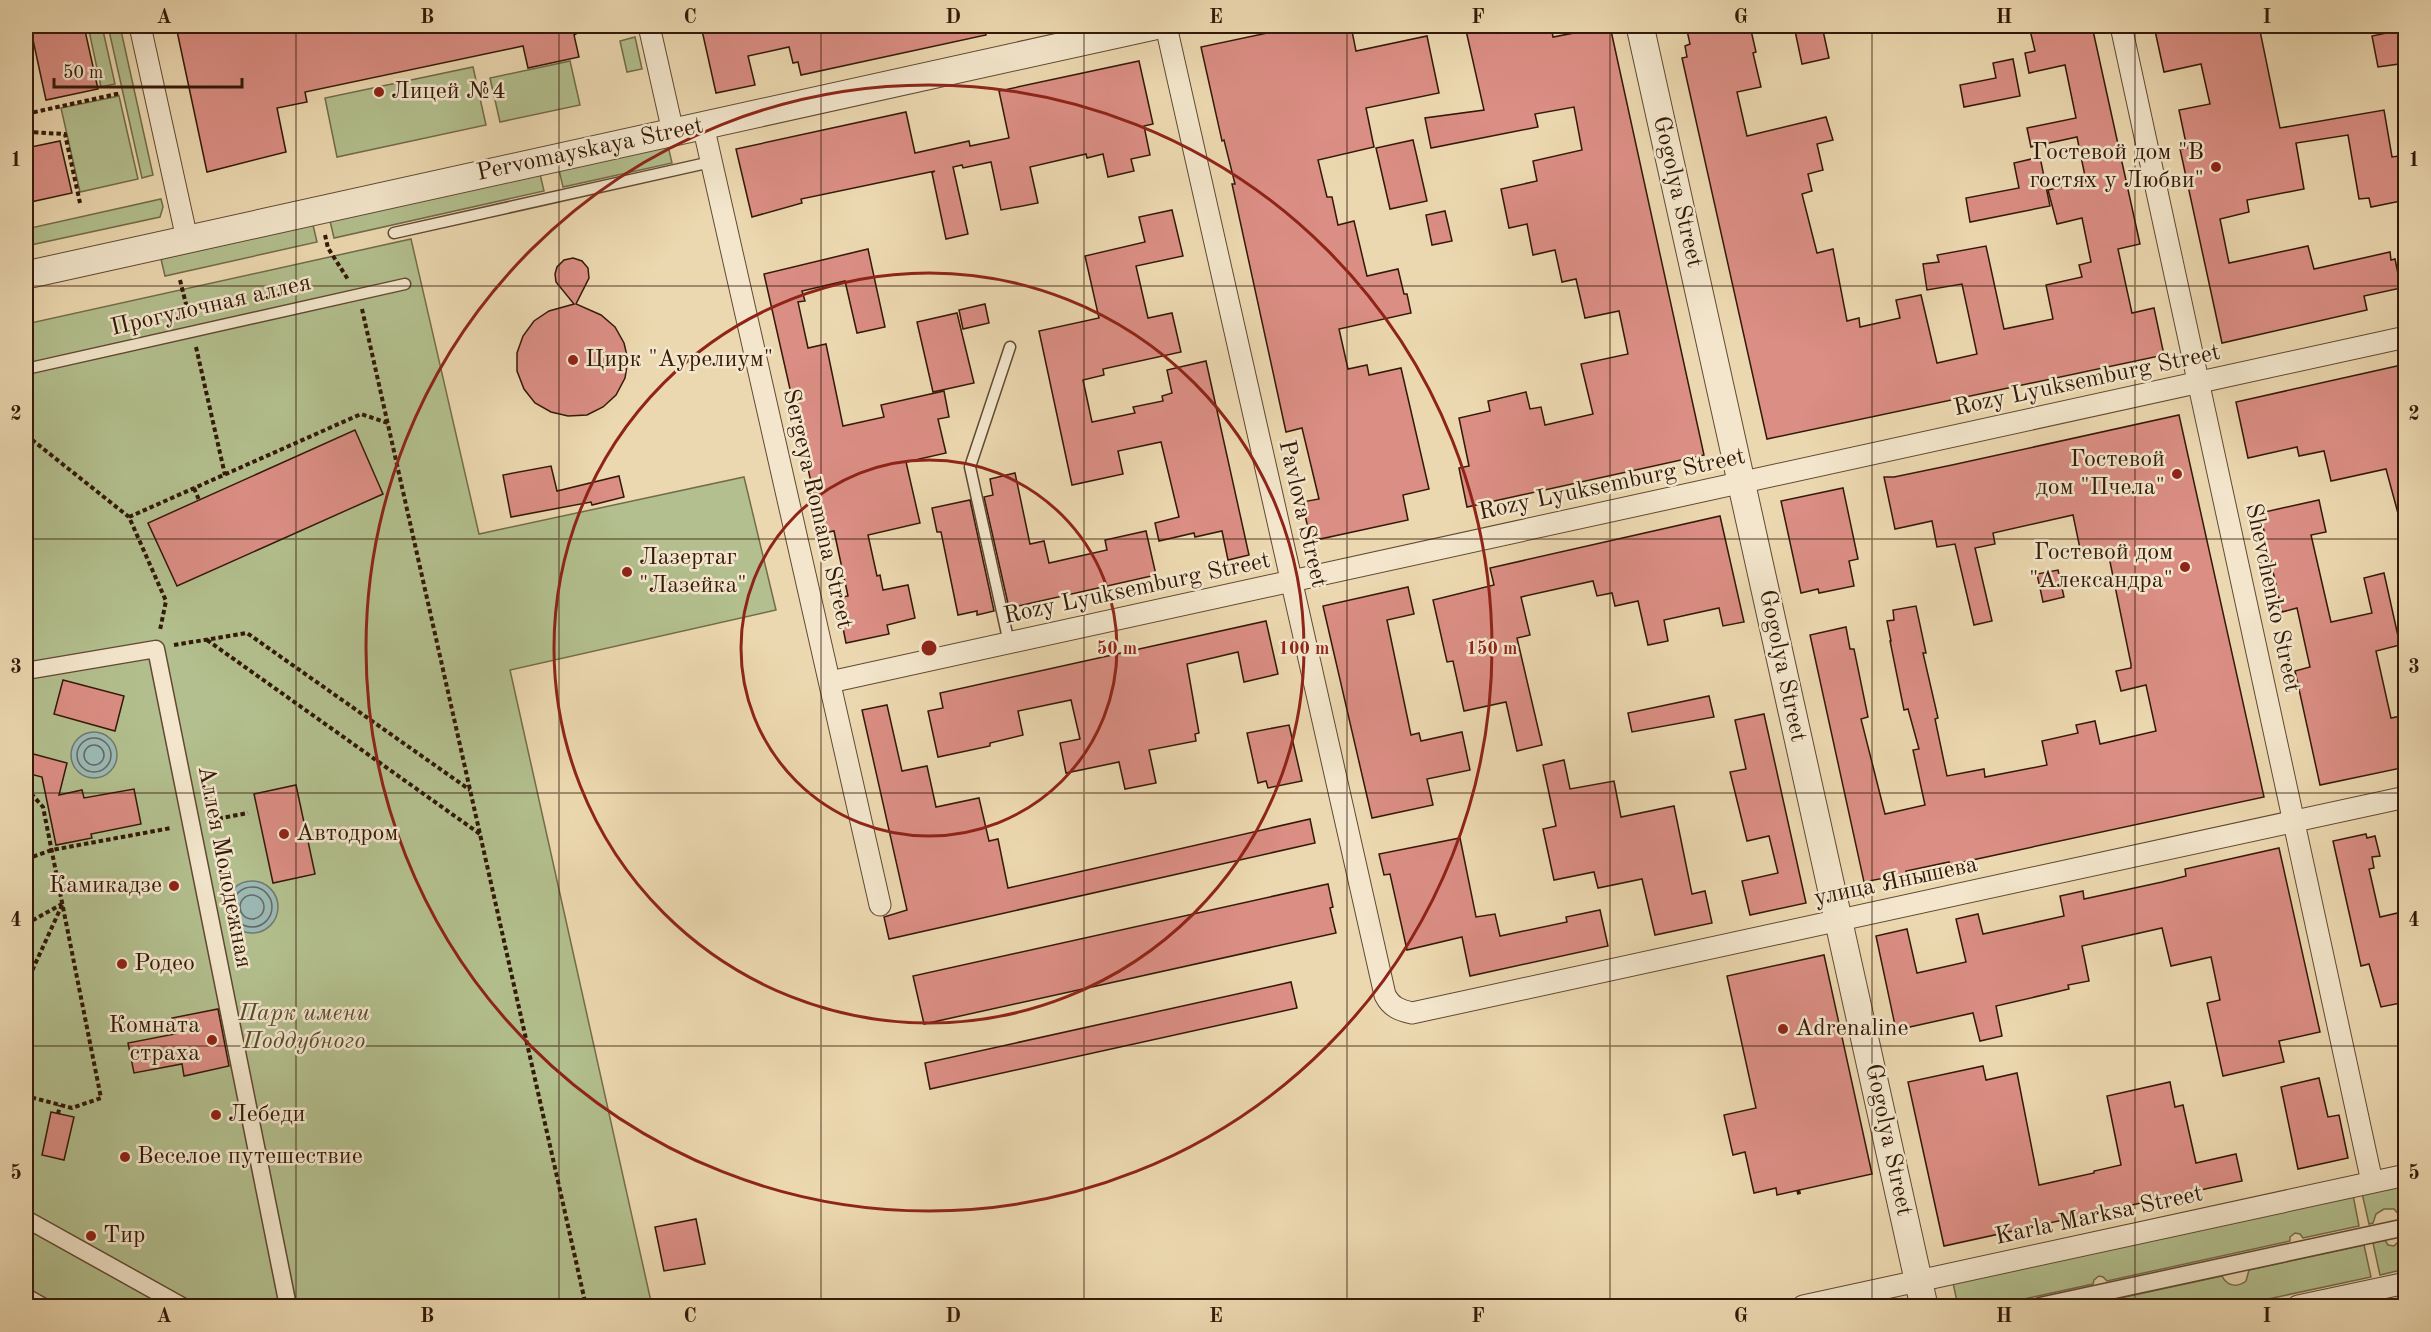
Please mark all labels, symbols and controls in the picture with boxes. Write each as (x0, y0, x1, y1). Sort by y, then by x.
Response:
text: A (156, 8, 172, 28)
text: B (420, 8, 434, 28)
text: C (683, 8, 697, 28)
text: D (945, 8, 961, 28)
text: E (1209, 8, 1223, 28)
text: F (1471, 8, 1485, 28)
text: G (1734, 8, 1748, 28)
text: H (1996, 8, 2012, 28)
text: I (2263, 8, 2271, 28)
scale bar (54, 51, 242, 89)
text: 50 m (63, 64, 103, 82)
place label: Лицей №4 (391, 80, 506, 104)
marker: Лицей №4 (372, 85, 386, 99)
street label: Pervomayskaya Street (474, 114, 706, 186)
street label: Gogolya Street (1648, 114, 1706, 270)
place label: Гостевой дом "В гостях у Любви" (2030, 141, 2204, 193)
text: 1 (10, 151, 22, 171)
text: 1 (2408, 151, 2420, 171)
marker: Гостевой дом "В гостях у Любви" (2209, 160, 2223, 174)
street label: Прогулочная аллея (108, 271, 314, 341)
street label: Rozy Lyuksemburg Street (1952, 341, 2222, 421)
place label: Цирк "Аурелиум" (585, 348, 773, 372)
marker: Цирк "Аурелиум" (566, 353, 580, 367)
street label: Sergeya Romana Street (778, 387, 856, 631)
text: 2 (10, 405, 22, 425)
text: 2 (2408, 405, 2420, 425)
street label: Pavlova Street (1273, 438, 1331, 590)
street label: Rozy Lyuksemburg Street (1477, 445, 1747, 525)
place label: Гостевой дом "Пчела" (2036, 448, 2165, 500)
marker: Гостевой дом "Пчела" (2170, 467, 2184, 481)
street label: Shevchenko Street (2240, 501, 2304, 695)
place label: Гостевой дом "Александра" (2029, 541, 2173, 593)
place label: Лазертаг "Лазейка" (639, 546, 747, 598)
street label: Rozy Lyuksemburg Street (1002, 549, 1272, 629)
marker: Гостевой дом "Александра" (2178, 560, 2192, 574)
marker: Лазертаг "Лазейка" (620, 565, 634, 579)
street label: Gogolya Street (1754, 588, 1810, 744)
centre of rings (919, 638, 939, 658)
text: 50 m (1097, 640, 1137, 658)
text: 100 m (1279, 640, 1329, 658)
text: 150 m (1467, 640, 1517, 658)
text: 3 (10, 658, 22, 678)
text: 3 (2408, 658, 2420, 678)
street label: Аллея Молодежная (193, 764, 255, 970)
place label: Автодром (296, 822, 398, 846)
marker: Автодром (277, 827, 291, 841)
street label: улица Янышева (1812, 853, 1980, 911)
place label: Камикадзе (49, 874, 162, 898)
marker: Камикадзе (167, 879, 181, 893)
text: 4 (10, 911, 22, 931)
text: 4 (2408, 911, 2420, 931)
place label: Родео (134, 952, 195, 976)
marker: Родео (115, 957, 129, 971)
park label: Парк имени Поддубного (237, 1002, 370, 1054)
place label: Комната страха (109, 1014, 200, 1066)
place label: Аdrenaline (1795, 1017, 1909, 1041)
marker: Аdrenaline (1776, 1022, 1790, 1036)
marker: Комната страха (205, 1033, 219, 1047)
street label: Gogolya Street (1860, 1062, 1916, 1218)
place label: Лебеди (228, 1103, 305, 1127)
marker: Лебеди (209, 1108, 223, 1122)
place label: Веселое путешествие (137, 1145, 363, 1169)
marker: Веселое путешествие (118, 1150, 132, 1164)
text: 5 (10, 1163, 22, 1184)
text: 5 (2408, 1163, 2420, 1184)
street label: Karla Marksa Street (1993, 1182, 2205, 1250)
place label: Тир (103, 1224, 145, 1248)
marker: Тир (84, 1229, 98, 1243)
text: A (156, 1307, 172, 1327)
text: B (420, 1307, 434, 1327)
text: C (683, 1307, 697, 1327)
text: D (945, 1307, 961, 1327)
text: E (1209, 1307, 1223, 1327)
text: F (1471, 1307, 1485, 1327)
text: G (1734, 1307, 1748, 1327)
text: H (1996, 1307, 2012, 1327)
text: I (2263, 1307, 2271, 1327)

